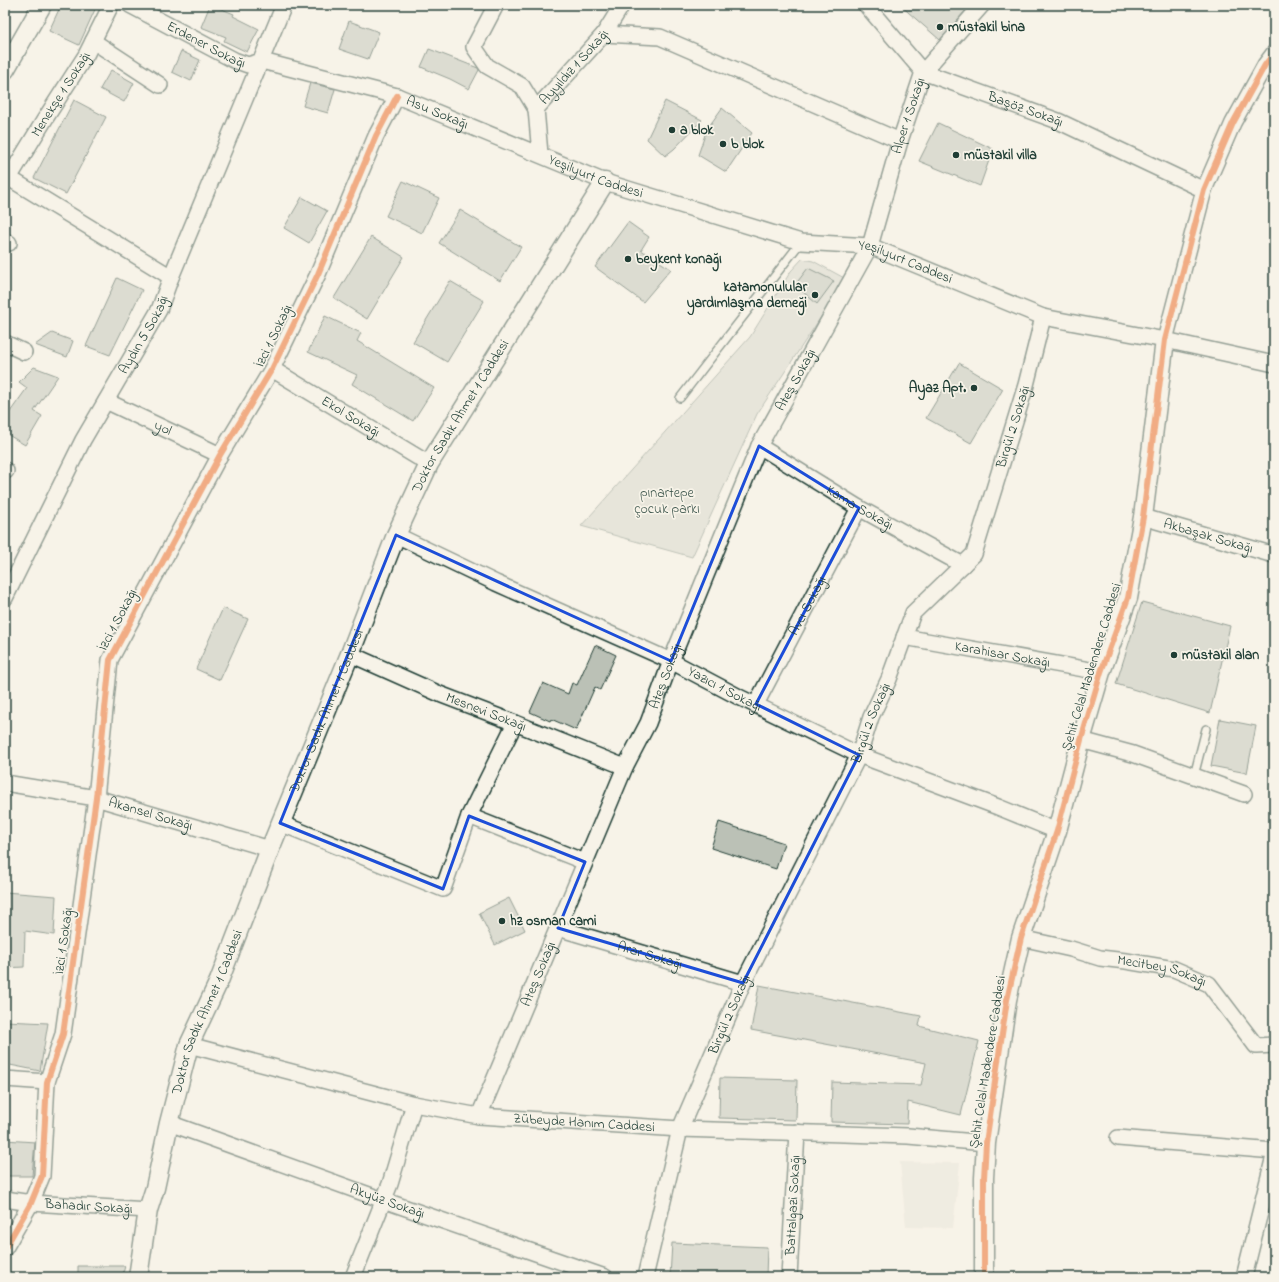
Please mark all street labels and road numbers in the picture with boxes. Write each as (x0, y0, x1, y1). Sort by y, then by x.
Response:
street label: Erdener Sokağı (163, 16, 248, 74)
street label: Ayyıldız 1 Sokağı (534, 26, 615, 109)
street label: Menekşe 1 Sokağı (26, 48, 96, 141)
street label: Alper 1 Sokağı (886, 75, 931, 156)
street label: Başöz Sokağı (984, 85, 1067, 133)
street label: Asu Sokağı (403, 90, 472, 135)
street label: Yeşilyurt Caddesi (545, 149, 646, 204)
street label: Yeşilyurt Caddesi (858, 235, 956, 289)
street label: Aydın 5 Sokağı (113, 292, 174, 378)
street label: İzci 1 Sokağı (250, 301, 299, 371)
street label: Doktor Sadık Ahmet 1 Caddesi (406, 335, 515, 497)
street label: Ateş Sokağı (770, 345, 822, 415)
street label: Birgül 2 Sokağı (990, 383, 1036, 472)
street label: Ekol Sokağı (317, 391, 384, 443)
street label: yol (150, 415, 175, 441)
street label: Kama Sokağı (822, 480, 897, 535)
street label: Akbaşak Sokağı (1161, 513, 1256, 559)
street label: Avcı Sokağı (783, 572, 832, 639)
street label: Şehit Celal Madendere Caddesi (1056, 580, 1128, 754)
street label: İzci 1 Sokağı (93, 585, 144, 655)
street label: Doktor Sadık Ahmet 1 Caddesi (283, 626, 369, 797)
street label: Karahisar Sokağı (953, 636, 1052, 674)
street label: Ateş Sokağı (644, 640, 688, 712)
street label: Yazıcı 1 Sokağı (684, 661, 765, 717)
street label: Birgül 2 Sokağı (845, 679, 896, 768)
street label: Mesnevi Sokağı (443, 687, 530, 737)
street label: Akansel Sokağı (106, 792, 195, 837)
street label: İzci 1 Sokağı (49, 906, 80, 976)
street label: Doktor Sadık Ahmet 1 Caddesi (166, 927, 248, 1097)
street label: Arar Sokağı (615, 936, 685, 975)
street label: Ateş Sokağı (515, 938, 561, 1010)
street label: Mecitbey Sokağı (1116, 950, 1210, 992)
street label: Birgül 2 Sokağı (703, 971, 756, 1059)
street label: Şehit Celal Madendere Caddesi (964, 974, 1012, 1150)
street label: Zübeyde Hanım Caddesi (513, 1108, 656, 1138)
street label: Battalgazi Sokağı (780, 1154, 807, 1257)
street label: Akyüz Sokağı (347, 1178, 428, 1224)
street label: Bahadır Sokağı (43, 1193, 133, 1220)

